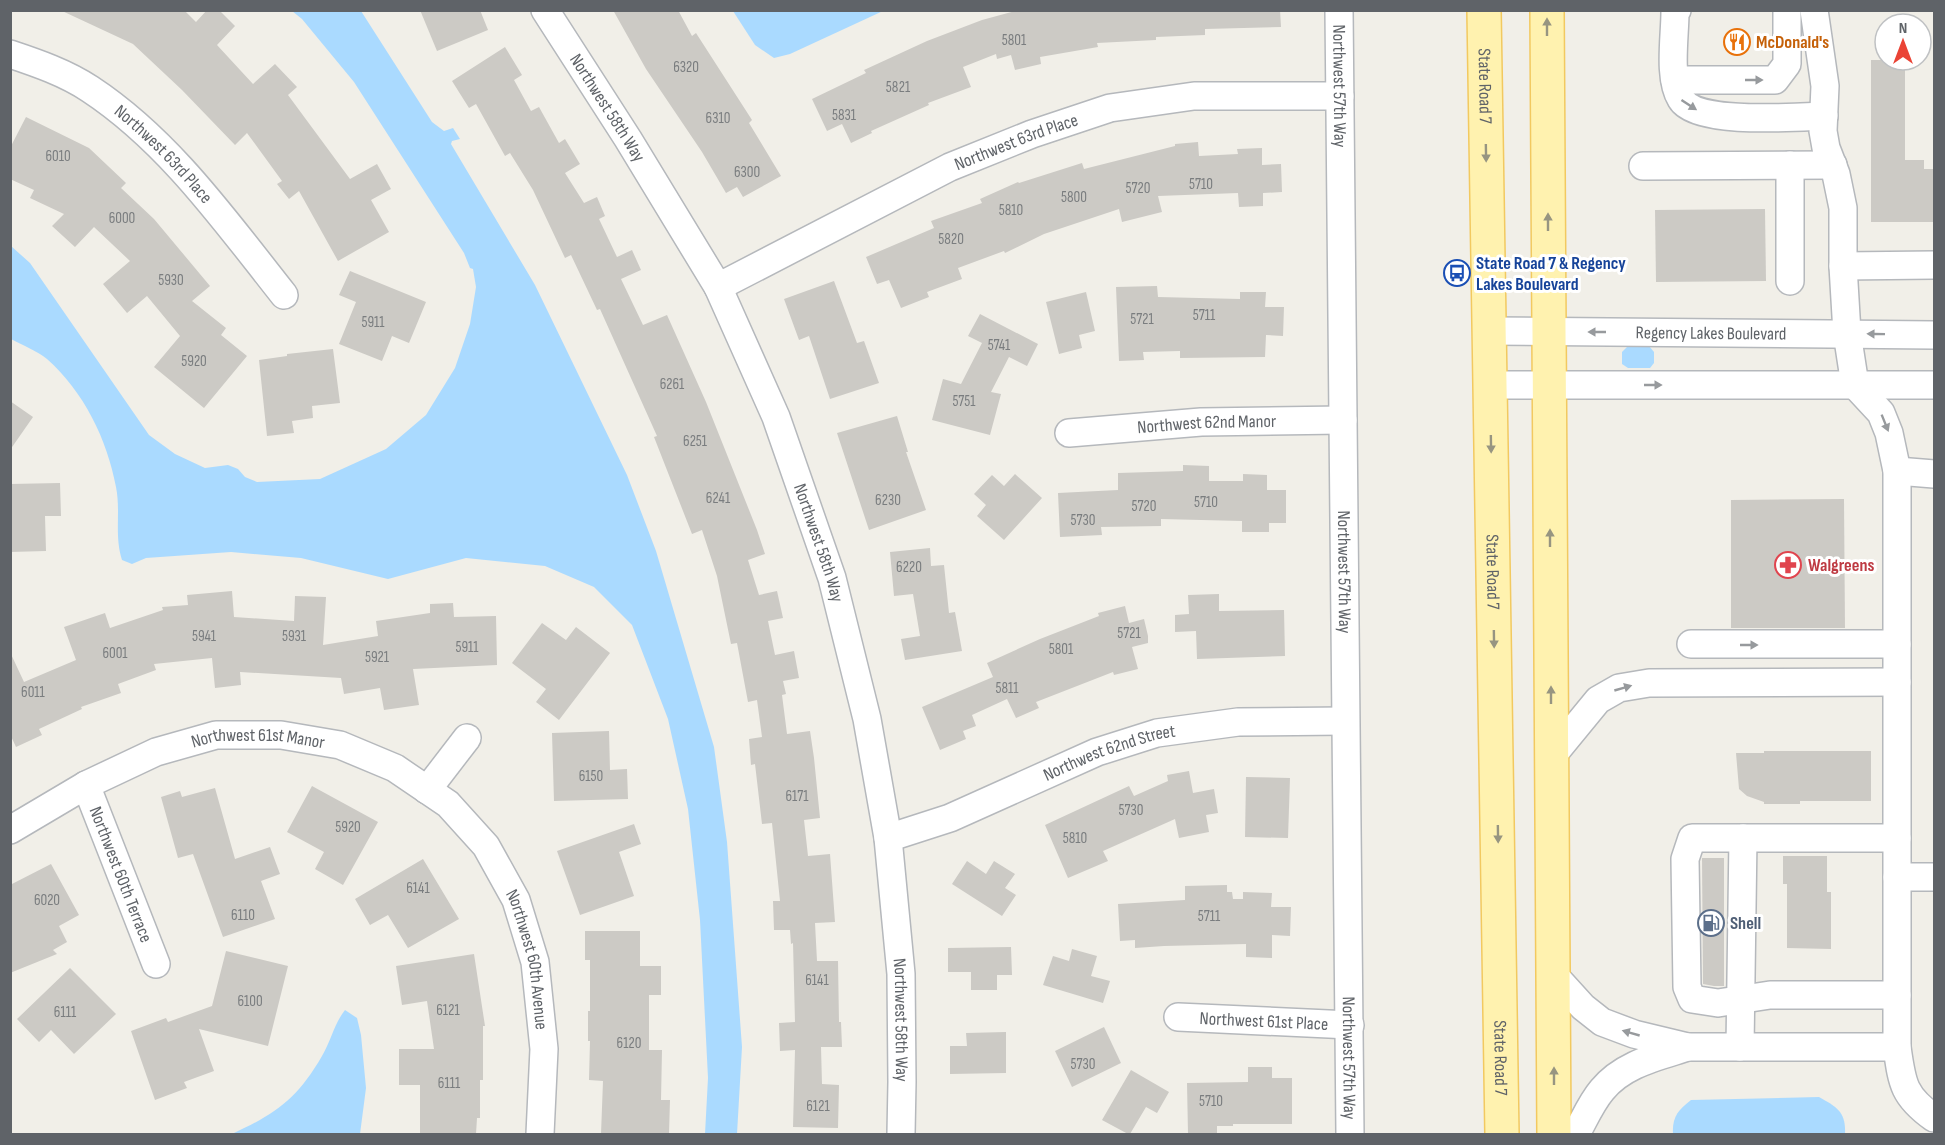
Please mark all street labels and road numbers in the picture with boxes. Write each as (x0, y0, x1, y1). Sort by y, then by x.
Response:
street label: Northwest 57th Way (1329, 24, 1351, 148)
street label: State Road 7 (1474, 48, 1496, 125)
street label: Northwest 58th Way (565, 50, 650, 165)
street label: Northwest 63rd Place (110, 100, 217, 207)
street label: Northwest 63rd Place (951, 109, 1080, 175)
street label: Regency Lakes Boulevard (1636, 322, 1786, 344)
street label: Northwest 62nd Manor (1136, 410, 1276, 438)
street label: Northwest 58th Way (789, 481, 848, 604)
street label: Northwest 57th Way (1333, 510, 1356, 634)
street label: State Road 7 (1482, 534, 1504, 611)
street label: Northwest 62nd Street (1040, 720, 1177, 785)
street label: Northwest 61st Manor (189, 724, 326, 753)
street label: Northwest 60th Terrace (85, 803, 157, 945)
street label: Northwest 60th Avenue (502, 885, 552, 1031)
street label: Northwest 58th Way (889, 957, 912, 1082)
street label: Northwest 57th Way (1338, 996, 1360, 1120)
street label: Northwest 61st Place (1199, 1008, 1329, 1034)
street label: State Road 7 (1490, 1020, 1512, 1097)

